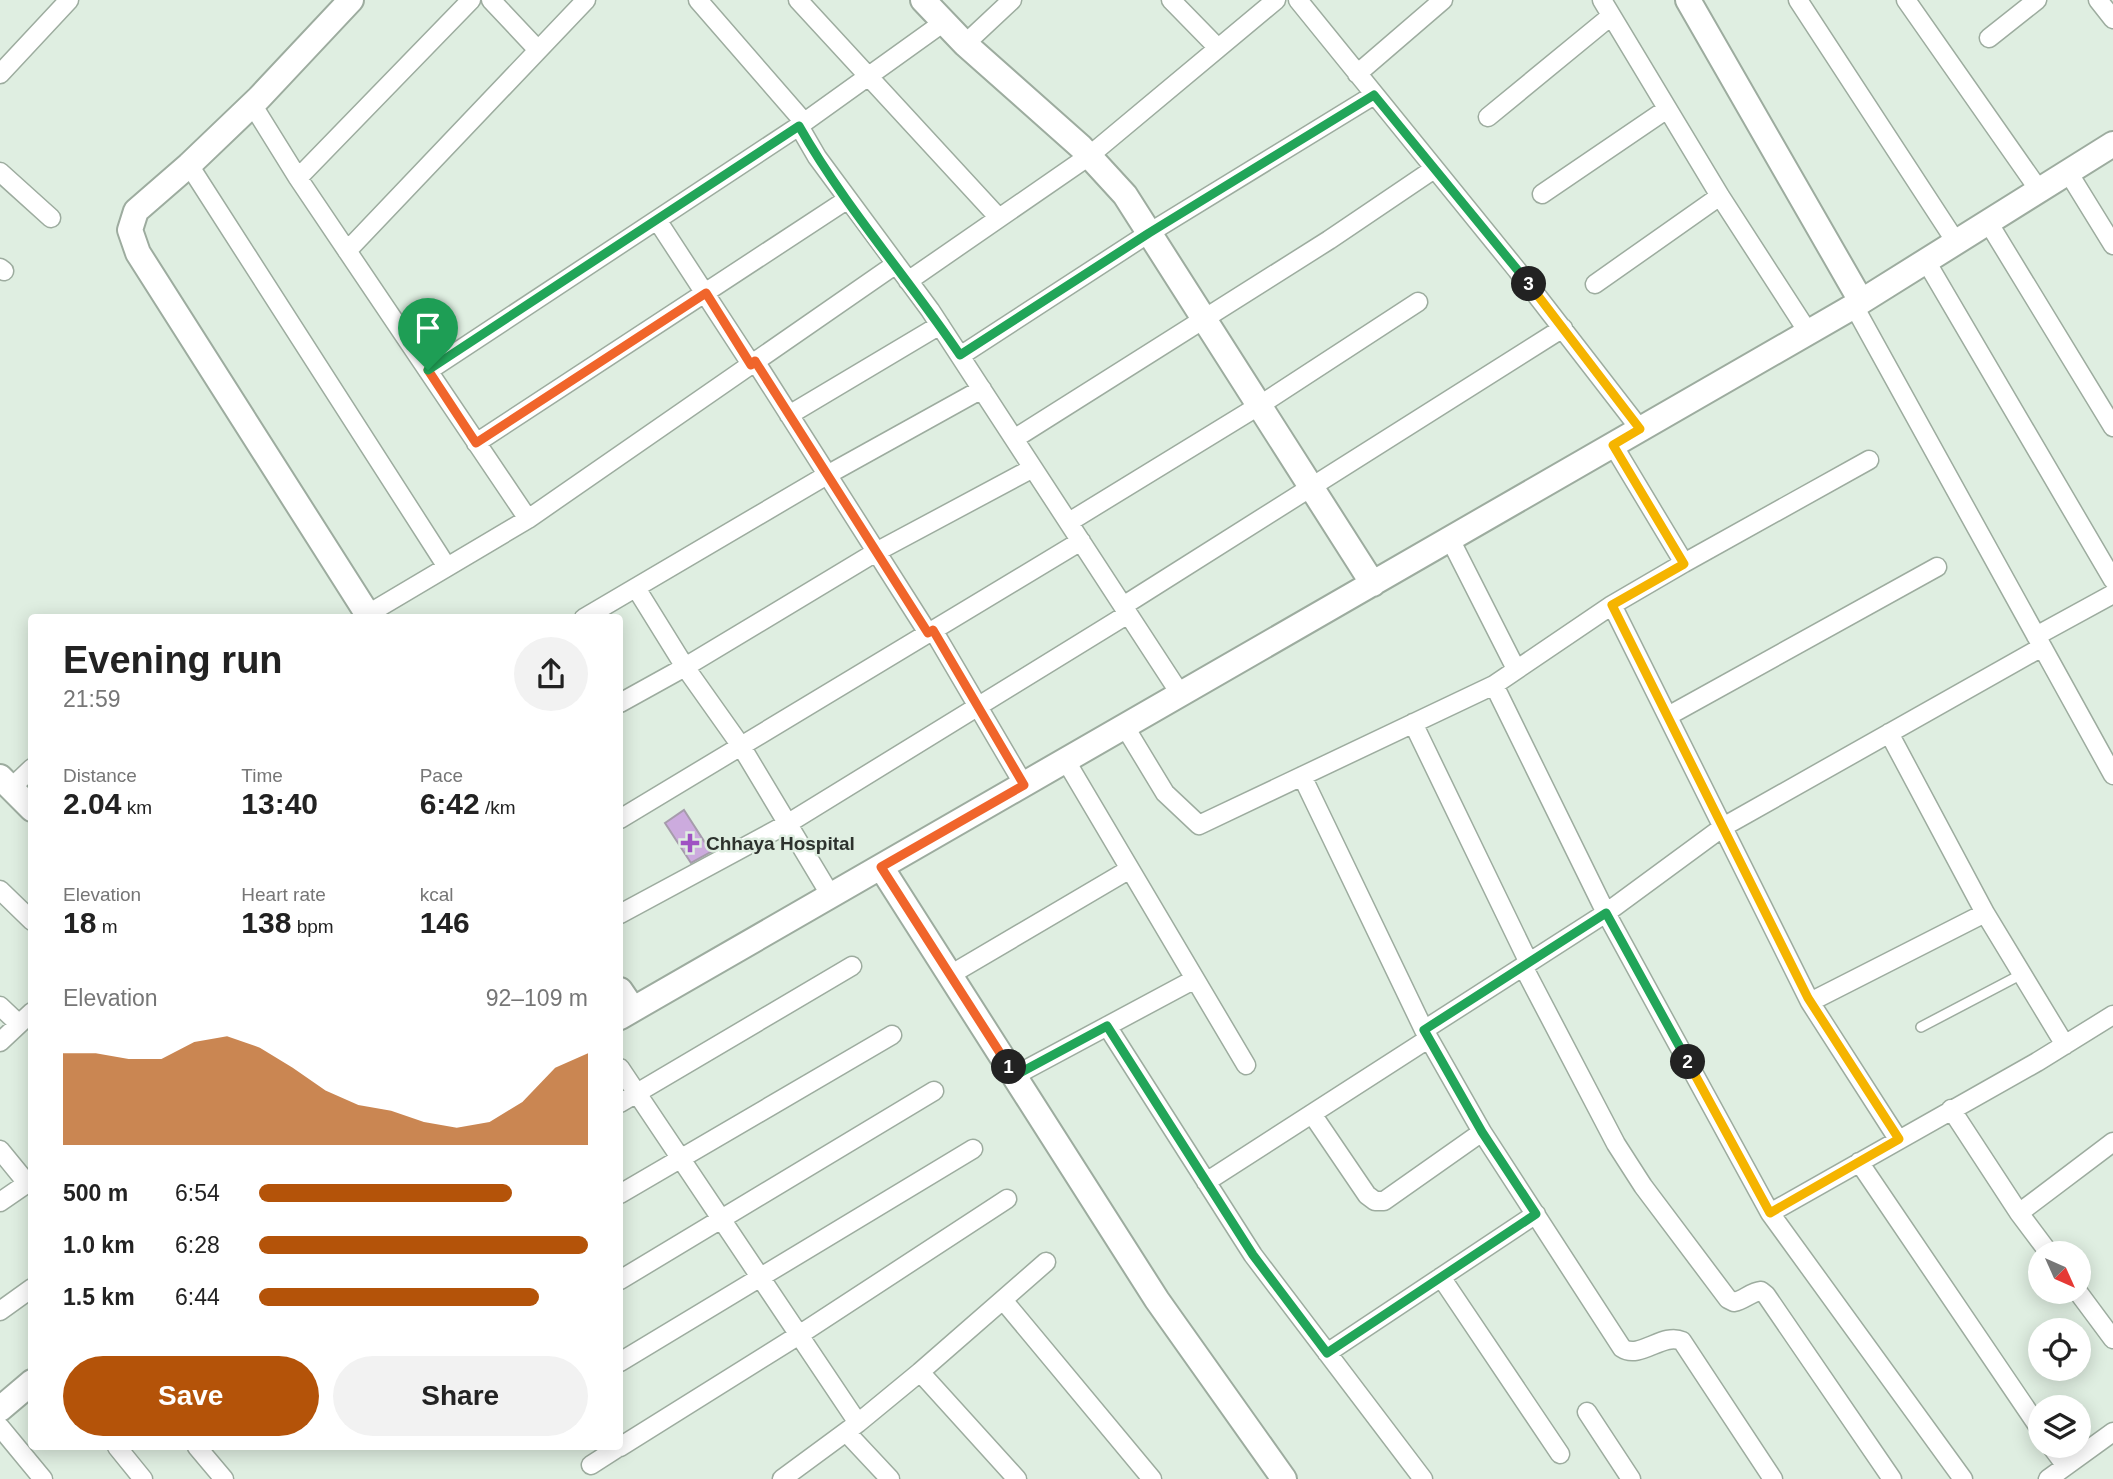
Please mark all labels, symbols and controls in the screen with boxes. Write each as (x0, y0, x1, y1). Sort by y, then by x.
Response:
pin: 3 (1512, 266, 1546, 302)
text: 3 (1523, 273, 1534, 294)
pin (398, 298, 458, 370)
icon: arrive (409, 309, 447, 347)
button: share (514, 637, 588, 711)
text: Evening run (63, 639, 283, 681)
text: 21:59 (63, 686, 121, 712)
text: Distance (63, 765, 137, 786)
text: Time (241, 765, 283, 786)
text: Pace (420, 765, 463, 786)
text: 2.04 (63, 787, 121, 820)
text: 13:40 (241, 787, 318, 820)
text: 6:42 (420, 787, 480, 820)
text: km (121, 797, 152, 818)
text: /km (480, 797, 516, 818)
marker: Chhaya Hospital (680, 833, 700, 853)
place label: Chhaya Hospital (706, 833, 855, 854)
text: Elevation (63, 884, 141, 905)
text: Heart rate (241, 884, 326, 905)
text: kcal (420, 884, 453, 905)
text: 18 (63, 906, 96, 939)
text: 138 (241, 906, 291, 939)
text: 146 (420, 906, 470, 939)
text: m (96, 916, 117, 937)
text: bpm (291, 916, 334, 937)
text: Elevation (63, 985, 158, 1011)
text: 92–109 m (486, 985, 588, 1011)
pin: 2 (1670, 1044, 1706, 1080)
pin: 1 (992, 1050, 1026, 1084)
text: 2 (1682, 1051, 1693, 1072)
text: 1 (1003, 1056, 1014, 1077)
text: 500 m (63, 1180, 128, 1206)
text: 6:54 (175, 1180, 220, 1206)
text: 1.0 km (63, 1232, 135, 1258)
text: 6:28 (175, 1232, 220, 1258)
north arrow (2028, 1241, 2091, 1304)
map controls (2028, 1241, 2091, 1458)
text: 1.5 km (63, 1284, 135, 1310)
text: 6:44 (175, 1284, 220, 1310)
button: locate (2028, 1318, 2091, 1381)
button: Save (63, 1356, 319, 1436)
button: Share (333, 1356, 588, 1436)
button: layers (2028, 1395, 2091, 1458)

